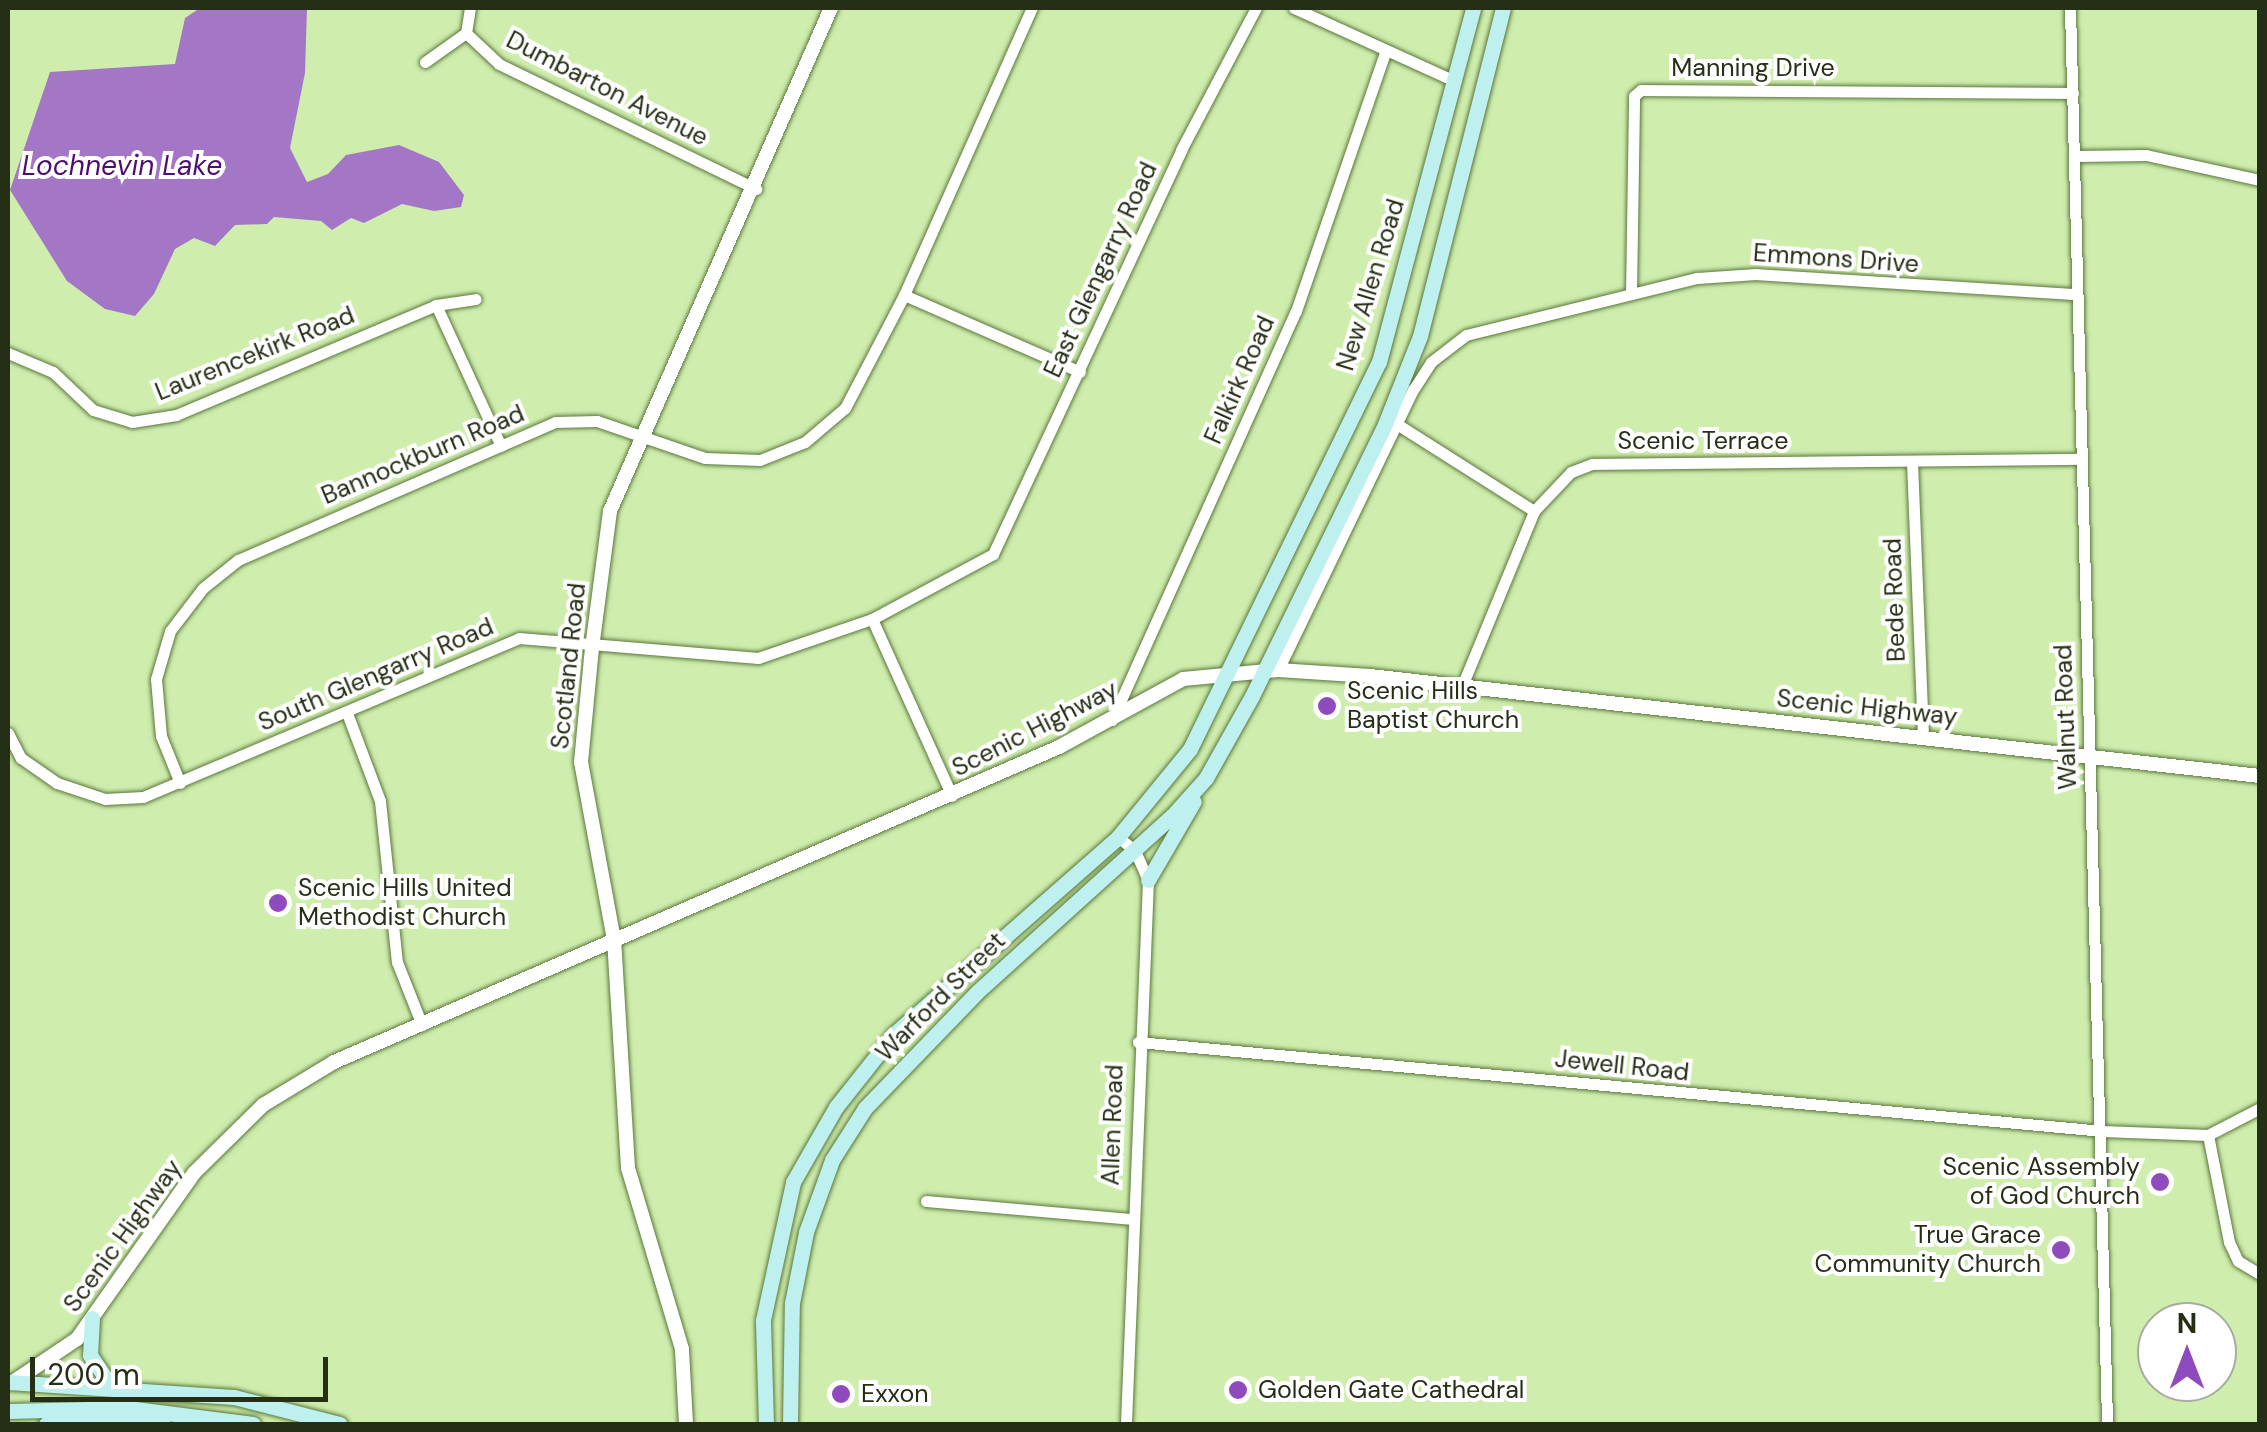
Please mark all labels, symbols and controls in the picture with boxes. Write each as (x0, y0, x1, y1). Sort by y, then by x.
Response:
street label: Dumbarton Avenue (501, 25, 713, 153)
street label: Manning Drive (1671, 53, 1835, 83)
water label: Lochnevin Lake (22, 149, 222, 183)
street label: East Glengarry Road (1038, 158, 1164, 382)
street label: New Allen Road (1331, 196, 1411, 374)
street label: Emmons Drive (1752, 238, 1920, 280)
street label: Laurencekirk Road (151, 300, 359, 408)
street label: Falkirk Road (1198, 311, 1282, 449)
street label: Bannockburn Road (317, 399, 529, 511)
street label: Scenic Terrace (1618, 426, 1788, 456)
street label: Bede Road (1878, 538, 1912, 662)
street label: Scotland Road (545, 581, 593, 751)
street label: South Glengarry Road (254, 612, 498, 738)
street label: Walnut Road (2048, 644, 2084, 790)
street label: Scenic Highway (947, 674, 1123, 784)
place label: Scenic Hills Baptist Church (1347, 677, 1519, 736)
street label: Scenic Highway (1775, 684, 1959, 732)
marker: Scenic Hills Baptist Church (1316, 695, 1338, 717)
place label: Scenic Hills United Methodist Church (298, 874, 512, 933)
marker: Scenic Hills United Methodist Church (267, 892, 289, 914)
street label: Warford Street (870, 926, 1012, 1068)
street label: Jewell Road (1553, 1044, 1691, 1088)
street label: Allen Road (1096, 1064, 1130, 1186)
place label: Scenic Assembly of God Church (1942, 1153, 2140, 1212)
street label: Scenic Highway (58, 1154, 188, 1318)
marker: Scenic Assembly of God Church (2149, 1171, 2171, 1193)
place label: True Grace Community Church (1815, 1221, 2041, 1280)
marker: True Grace Community Church (2050, 1239, 2072, 1261)
north arrow (2137, 1302, 2237, 1402)
text: N (2177, 1305, 2197, 1342)
scale bar (35, 1337, 332, 1399)
text: 200 m (47, 1355, 140, 1394)
place label: Golden Gate Cathedral (1258, 1375, 1524, 1405)
place label: Exxon (861, 1379, 929, 1409)
marker: Golden Gate Cathedral (1227, 1379, 1249, 1401)
marker: Exxon (830, 1383, 852, 1405)

